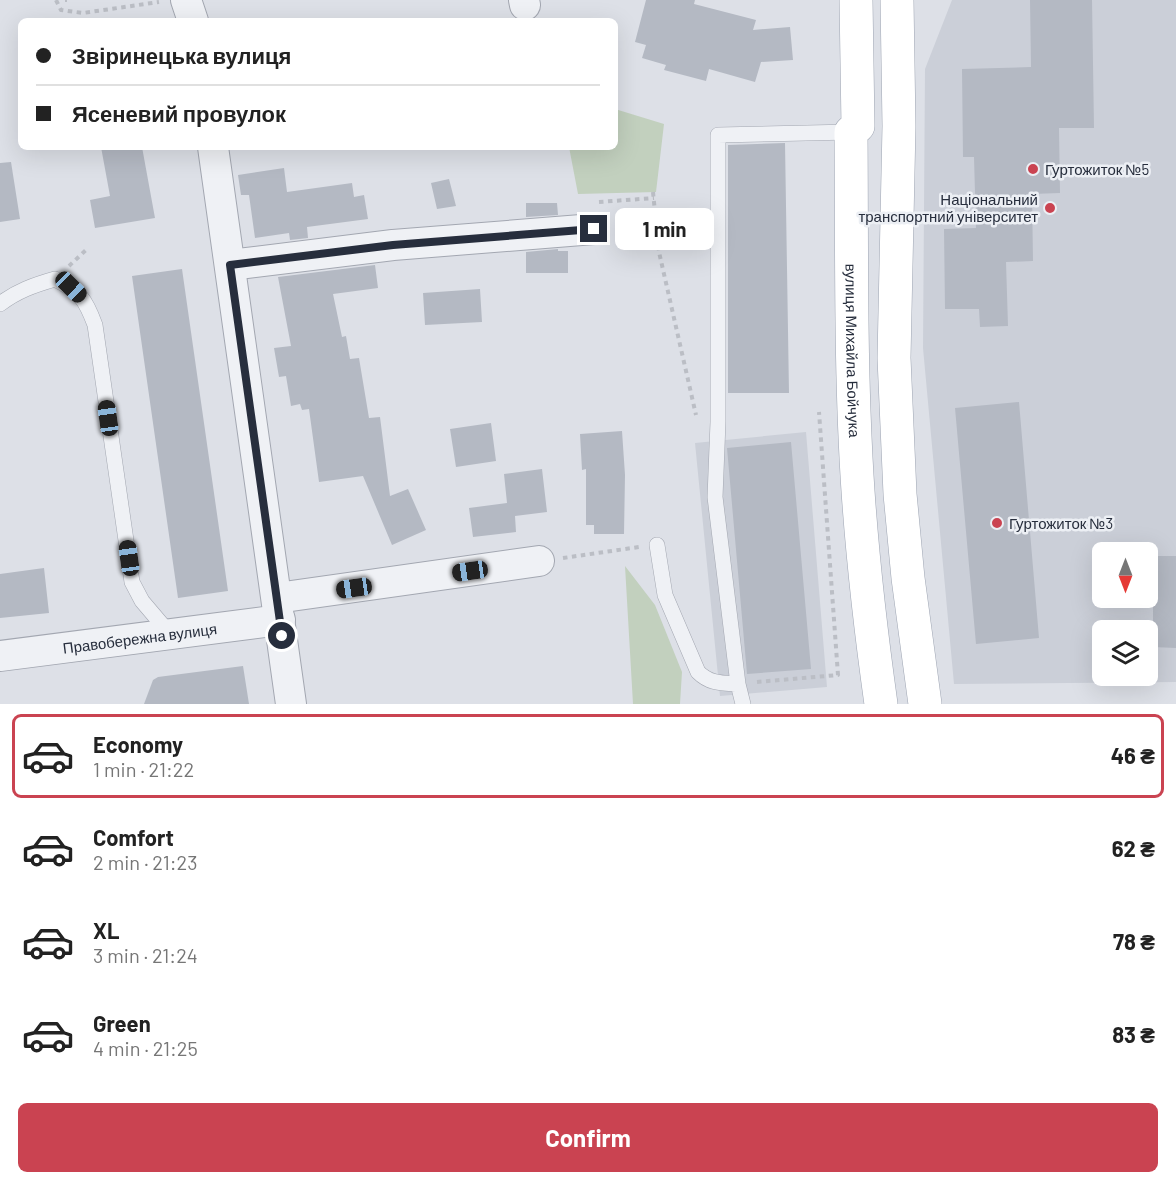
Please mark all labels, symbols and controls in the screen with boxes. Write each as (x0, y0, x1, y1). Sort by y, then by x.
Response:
text: Звіринецька вулиця (72, 42, 291, 68)
text: Ясеневий провулок (72, 100, 286, 126)
place label: Гуртожиток №5 (1045, 160, 1149, 178)
marker: Гуртожиток №5 (1026, 162, 1040, 176)
place label: Національний транспортний університет (858, 190, 1038, 225)
marker: Національний транспортний університет (1043, 201, 1057, 215)
callout: 1 min (615, 208, 714, 250)
route end (580, 215, 607, 242)
text: 1 min (643, 217, 686, 241)
street label: вулиця Михайла Бойчука (843, 264, 864, 439)
car (52, 268, 90, 306)
car (97, 399, 119, 437)
place label: Гуртожиток №3 (1009, 514, 1113, 532)
marker: Гуртожиток №3 (990, 516, 1004, 530)
car (118, 539, 140, 577)
north arrow (1092, 542, 1158, 608)
map controls (1092, 542, 1158, 686)
car (451, 560, 489, 582)
car (335, 577, 373, 599)
street label: Правобережна вулиця (62, 619, 218, 657)
button: layers (1092, 620, 1158, 686)
route start (268, 622, 295, 649)
icon: car (21, 729, 75, 783)
text: Economy (93, 731, 183, 757)
text: 46 ₴ (1111, 742, 1155, 768)
text: 1 min · 21:22 (93, 757, 194, 781)
icon: car (21, 822, 75, 876)
text: Comfort (93, 824, 174, 850)
text: 62 ₴ (1112, 835, 1155, 861)
text: 2 min · 21:23 (93, 850, 197, 874)
icon: car (21, 915, 75, 969)
text: XL (93, 917, 119, 943)
text: 78 ₴ (1113, 928, 1155, 954)
text: 3 min · 21:24 (93, 943, 198, 967)
icon: car (21, 1008, 75, 1062)
text: Green (93, 1010, 151, 1036)
text: 83 ₴ (1112, 1021, 1155, 1047)
text: 4 min · 21:25 (93, 1036, 198, 1060)
button: Confirm (18, 1103, 1158, 1172)

